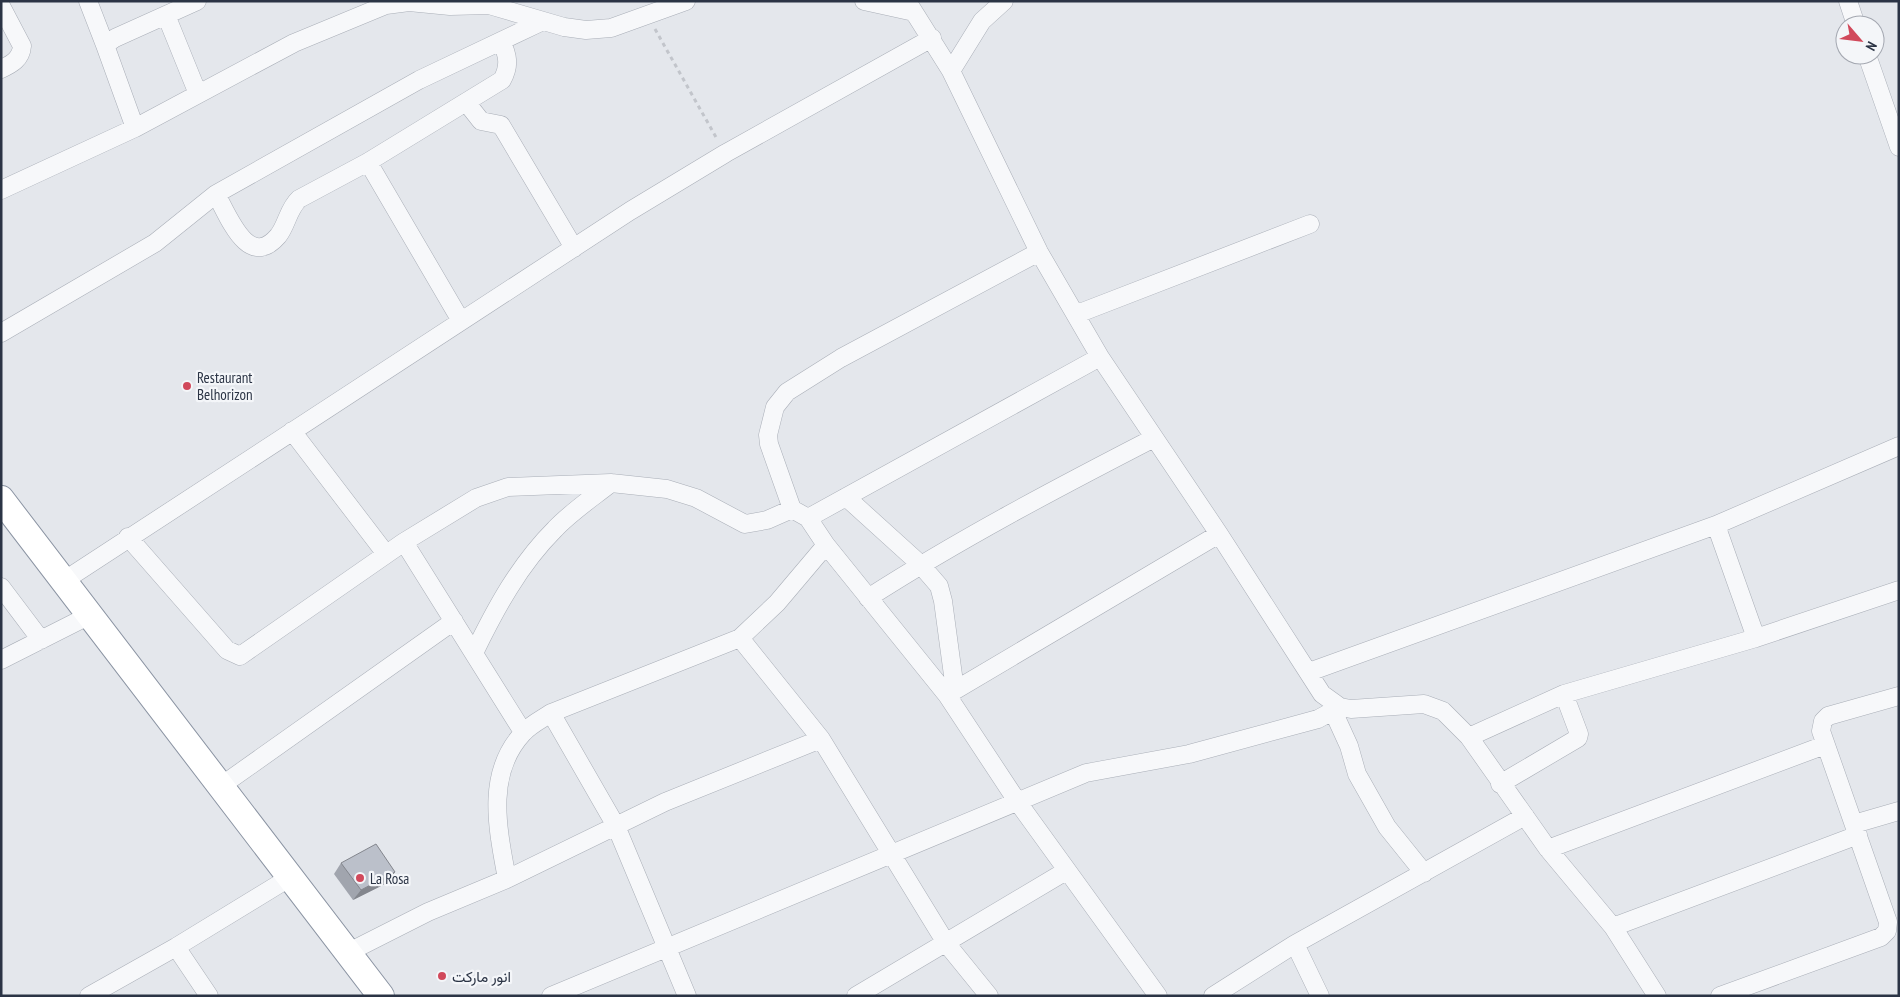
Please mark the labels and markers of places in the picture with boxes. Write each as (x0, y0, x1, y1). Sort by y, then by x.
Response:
place label: Restaurant Belhorizon (197, 368, 253, 404)
marker: Restaurant Belhorizon (181, 380, 193, 392)
place label: La Rosa (370, 869, 409, 888)
marker: La Rosa (354, 872, 366, 884)
place label: انور ماركت (452, 967, 511, 986)
marker: انور ماركت (436, 970, 448, 982)

